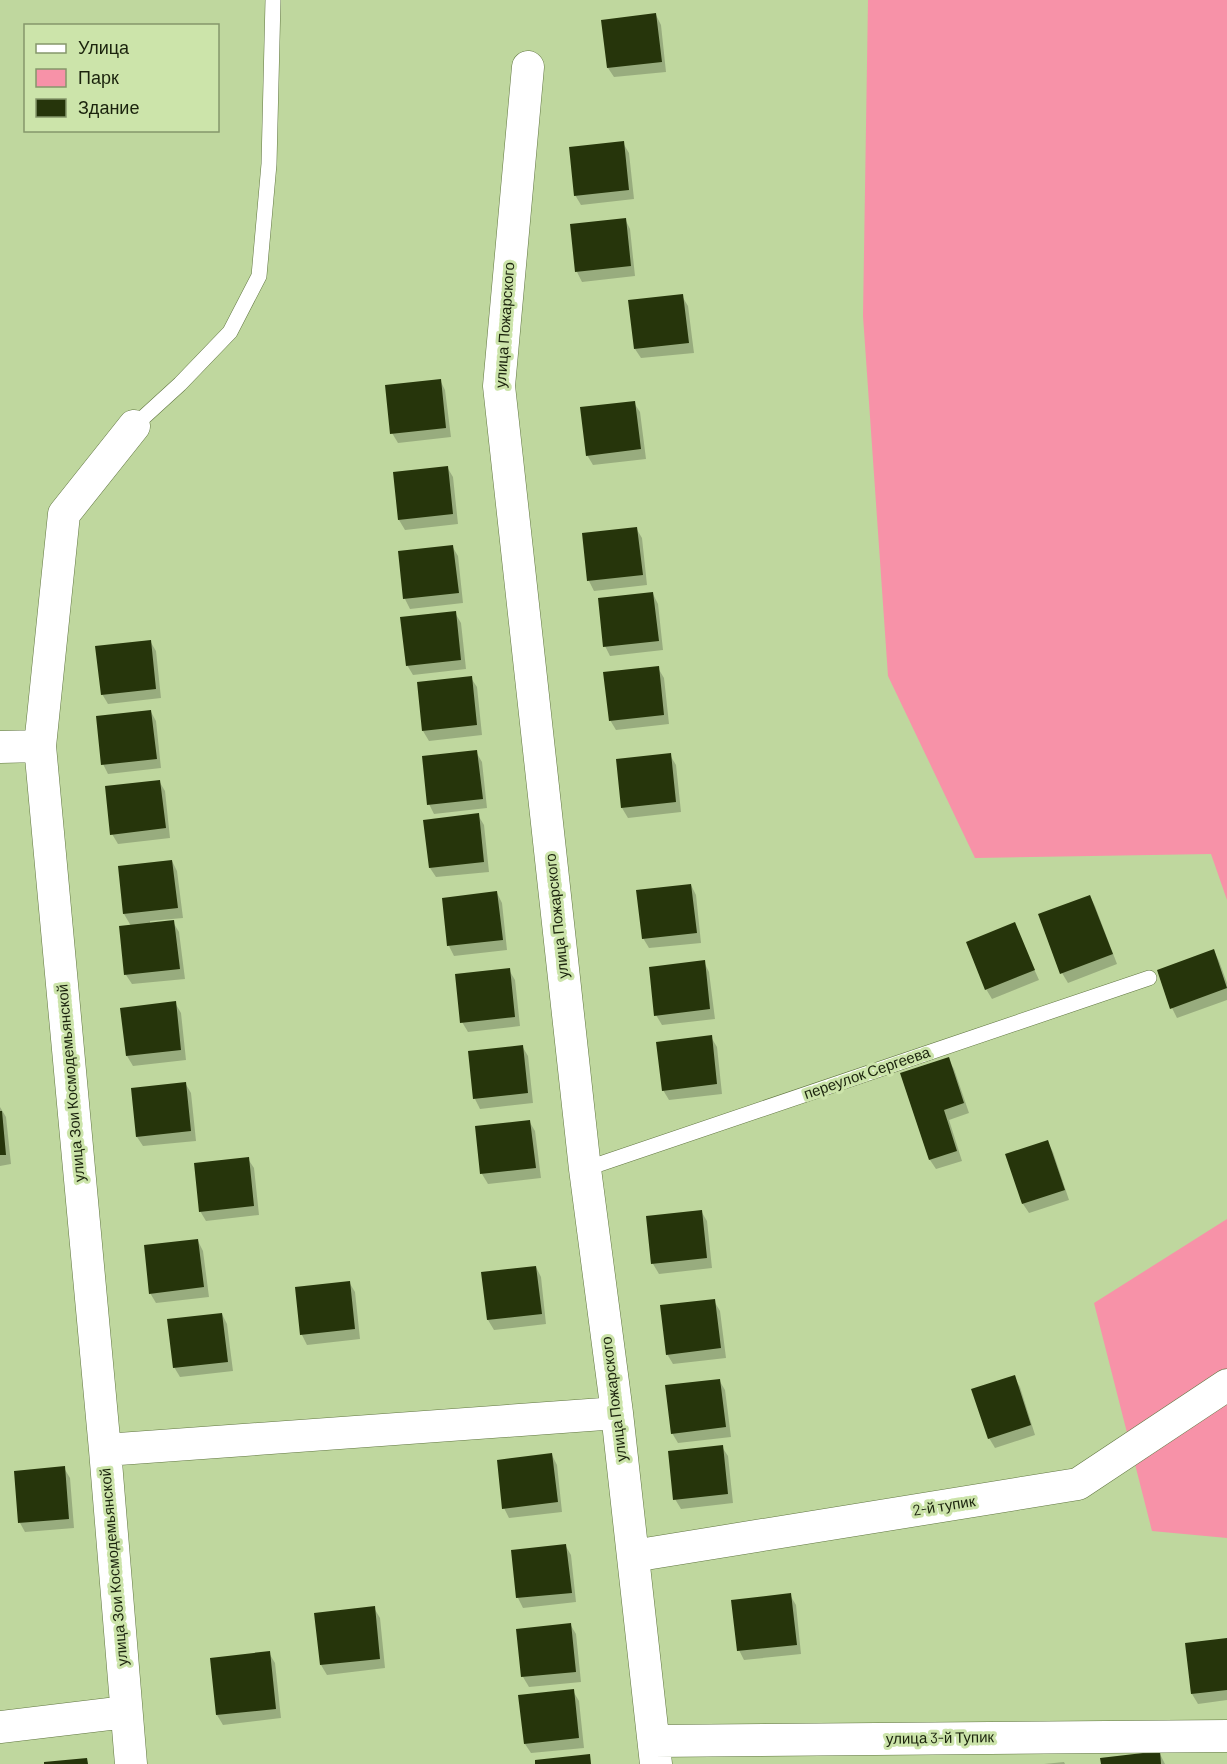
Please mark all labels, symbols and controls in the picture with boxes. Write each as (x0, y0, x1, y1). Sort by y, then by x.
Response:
legend (24, 24, 219, 132)
text: Улица (78, 36, 130, 58)
text: Парк (78, 66, 119, 88)
text: Здание (78, 96, 139, 118)
street label: улица Пожарского (491, 261, 517, 388)
street label: улица Пожарского (540, 853, 572, 980)
street label: улица Зои Космодемьянской (52, 983, 88, 1183)
street label: переулок Сергеева (801, 1042, 933, 1102)
street label: улица Пожарского (596, 1336, 630, 1463)
street label: улица Зои Космодемьянской (95, 1467, 131, 1667)
street label: 2-й тупик (911, 1491, 977, 1519)
street label: улица 3-й Тупик (886, 1727, 995, 1747)

